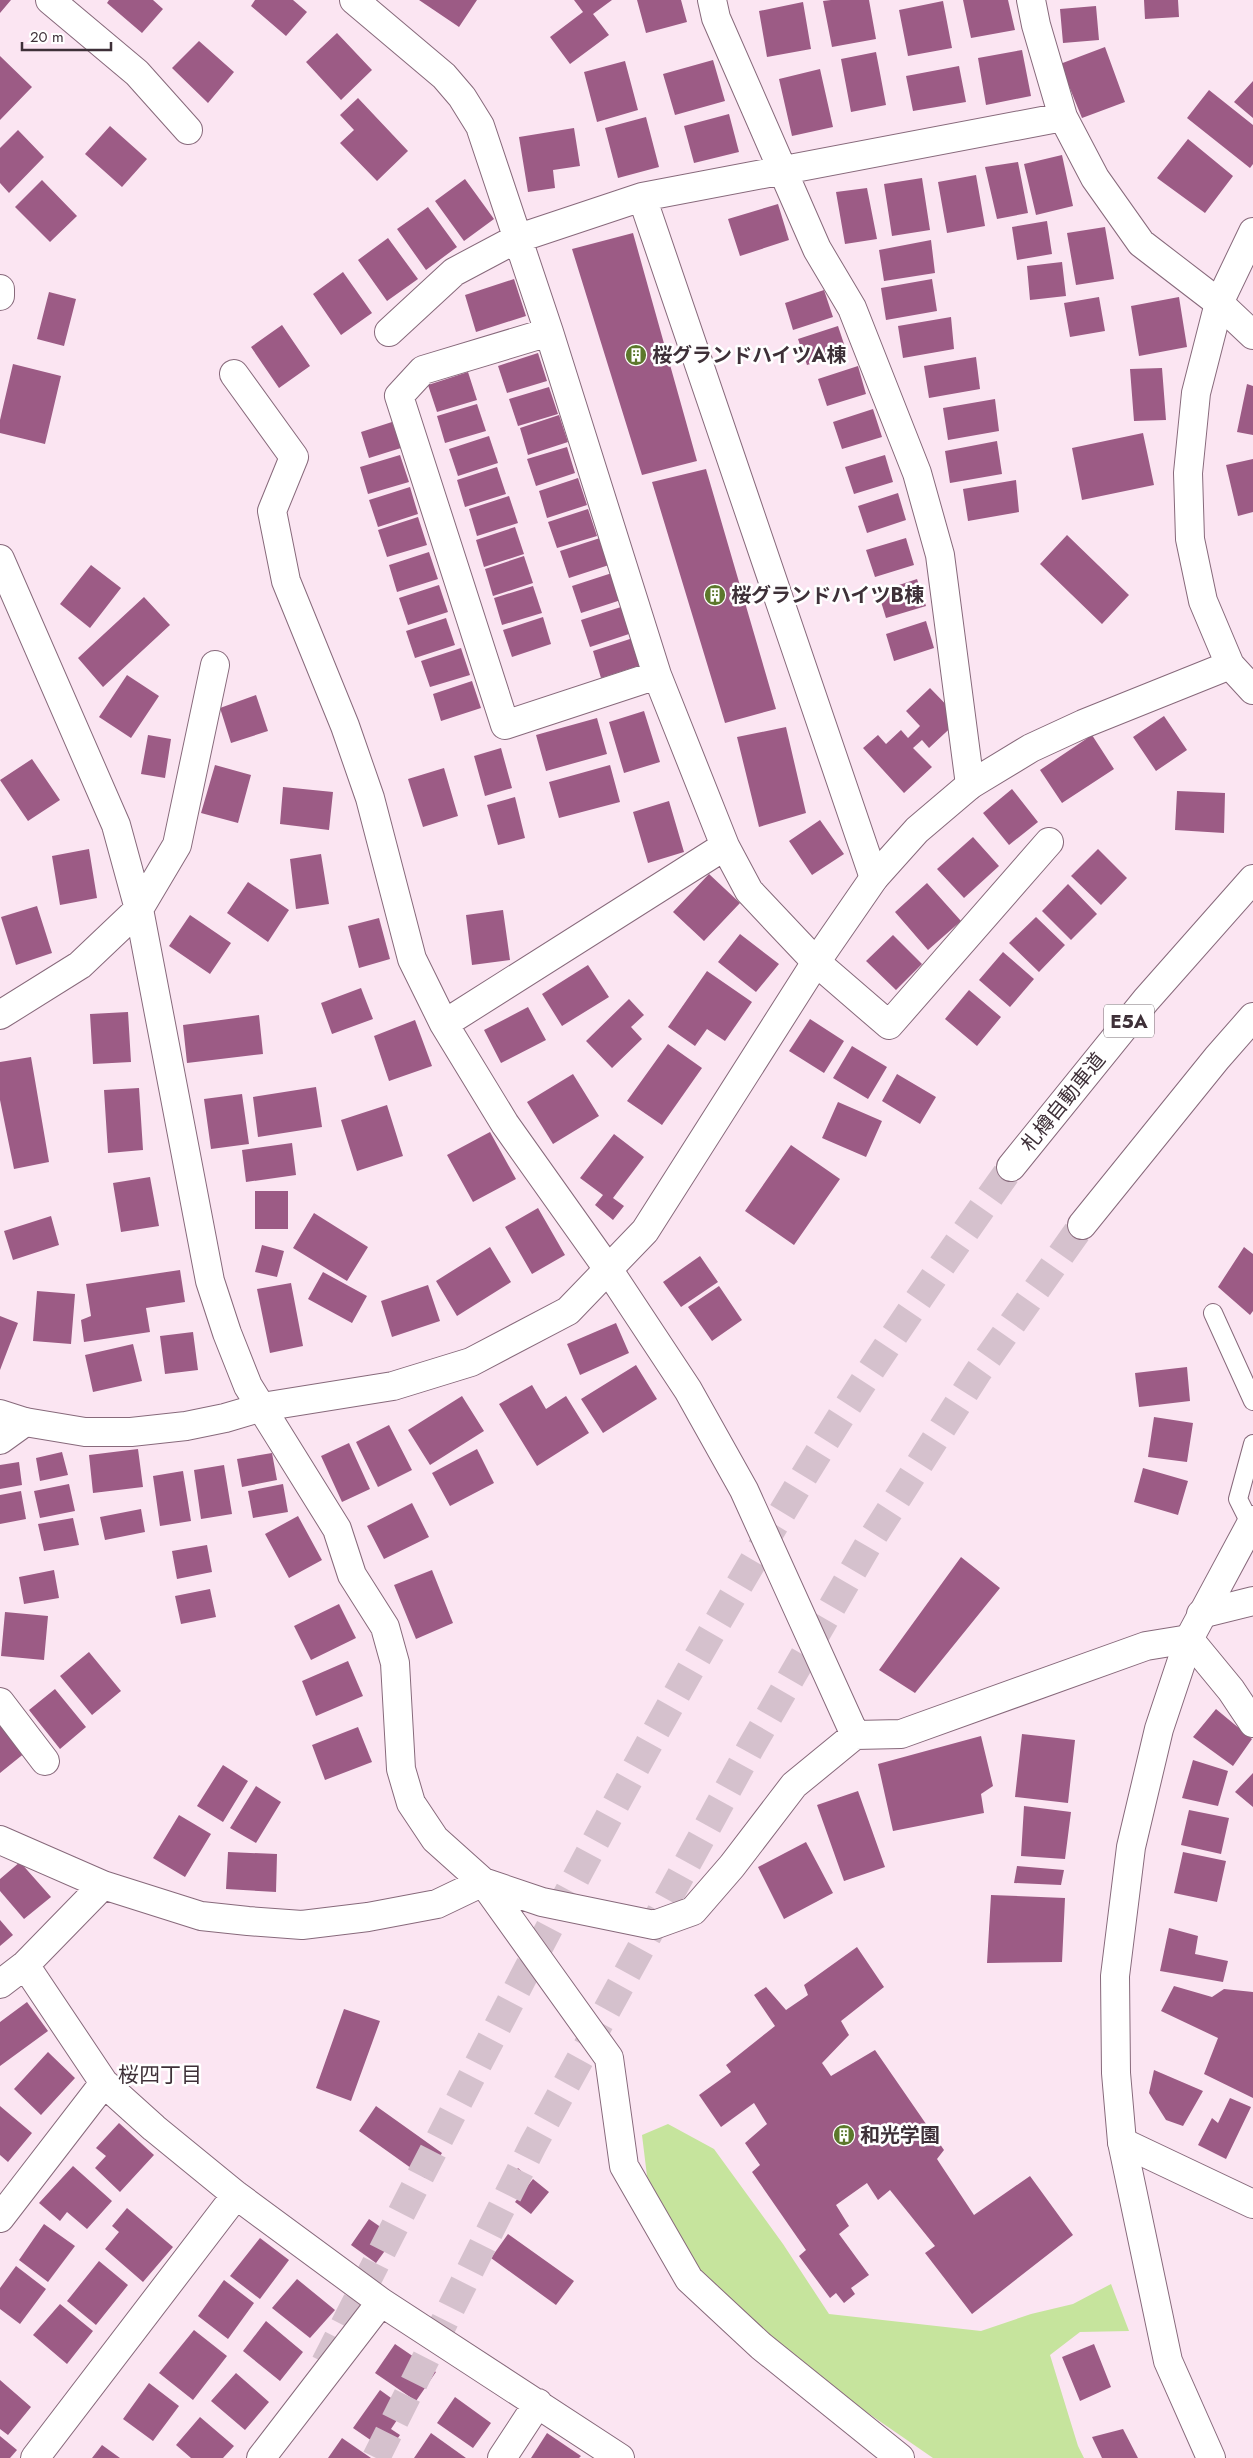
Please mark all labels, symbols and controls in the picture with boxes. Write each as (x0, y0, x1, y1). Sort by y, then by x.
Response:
scale bar (22, 20, 111, 52)
text: 20 m (30, 26, 64, 48)
place label: 桜グランドハイツA棟 (652, 341, 846, 370)
building icon: 桜グランドハイツA棟 (624, 343, 648, 367)
place label: 桜グランドハイツB棟 (731, 581, 924, 610)
building icon: 桜グランドハイツB棟 (703, 583, 727, 607)
road number: E5A (1104, 1004, 1154, 1038)
street label: 札樽自動車道 (1014, 1047, 1112, 1158)
district label: 桜四丁目 (118, 2060, 202, 2090)
place label: 和光学園 (860, 2121, 940, 2150)
building icon: 和光学園 (832, 2123, 856, 2147)

